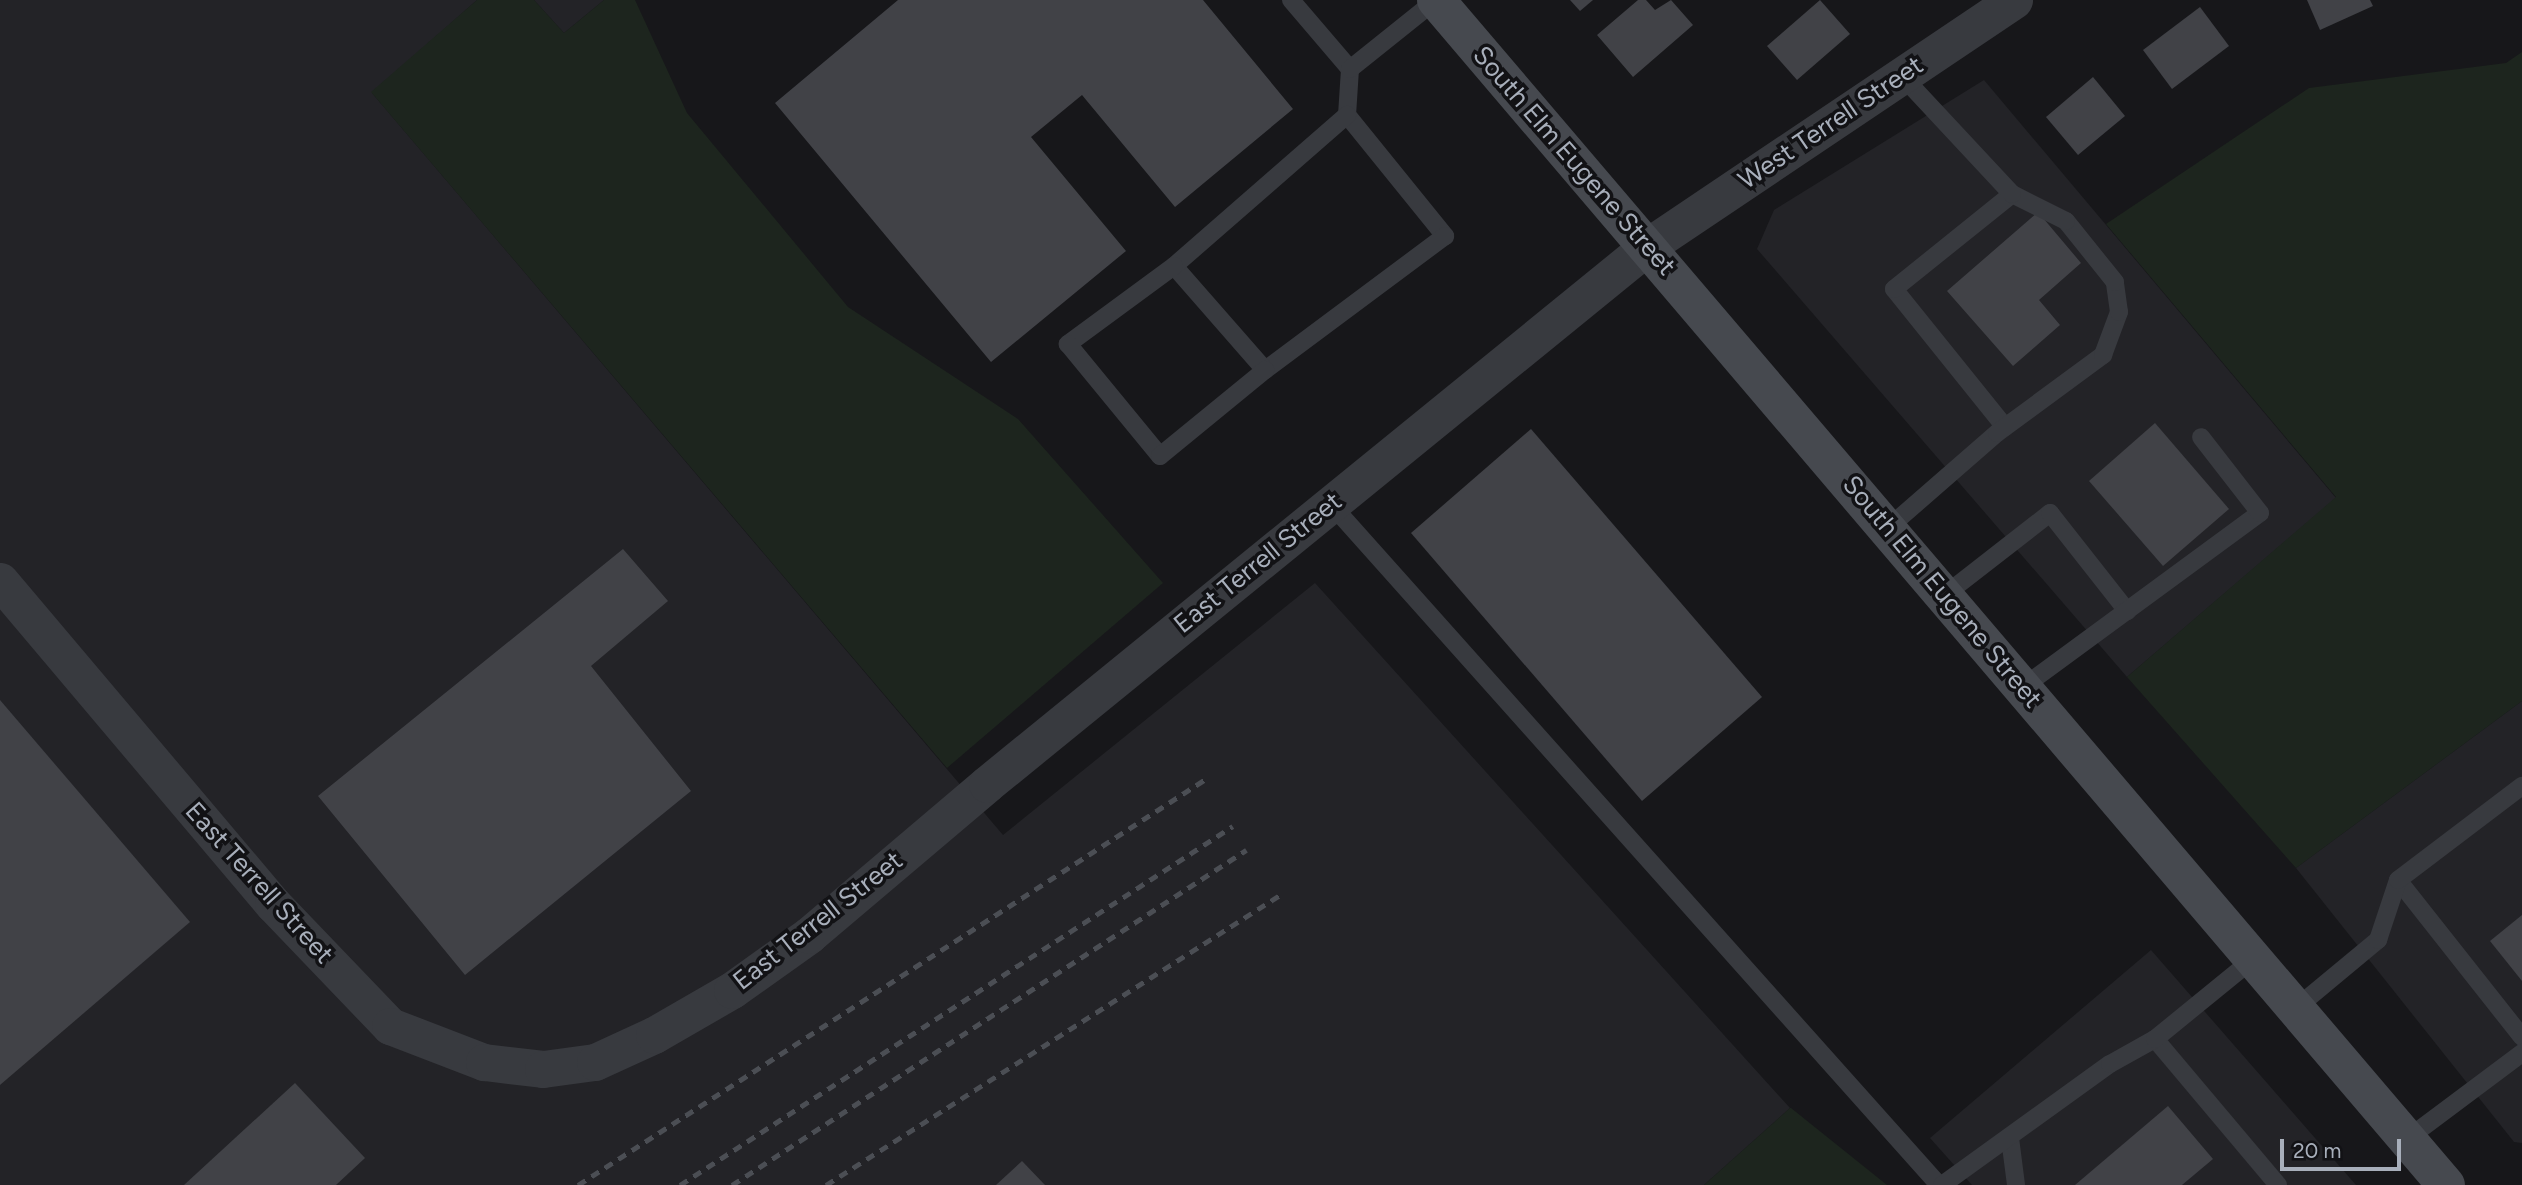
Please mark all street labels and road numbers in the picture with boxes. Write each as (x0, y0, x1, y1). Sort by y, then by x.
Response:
street label: South Elm Eugene Street (1466, 40, 1682, 282)
street label: West Terrell Street (1733, 50, 1929, 196)
street label: South Elm Eugene Street (1836, 470, 2048, 714)
street label: East Terrell Street (1168, 486, 1348, 640)
street label: East Terrell Street (178, 796, 340, 970)
street label: East Terrell Street (727, 845, 909, 997)

